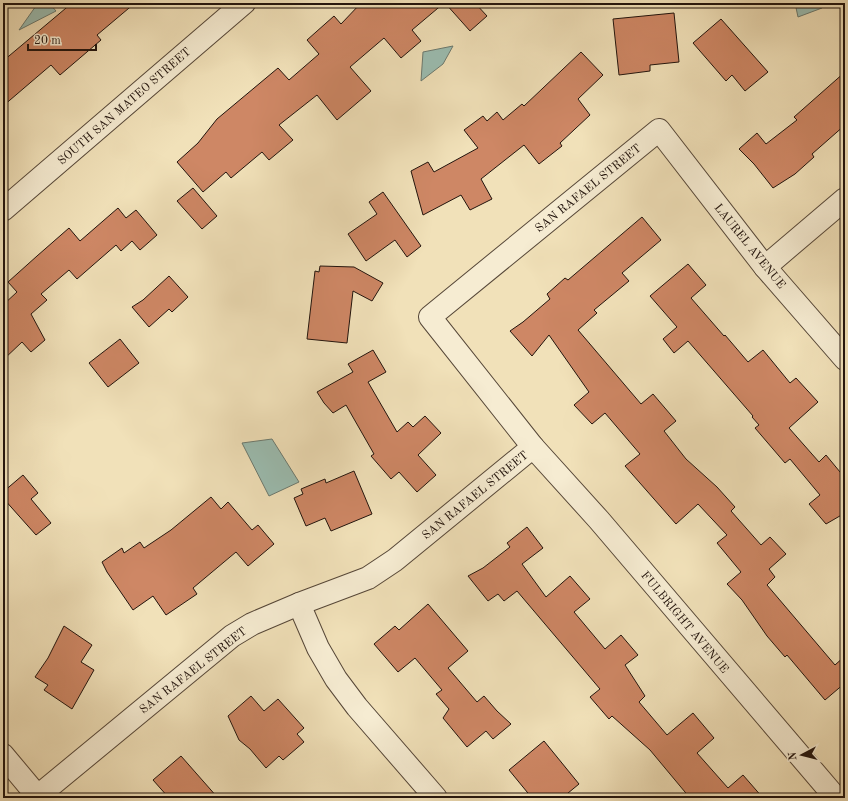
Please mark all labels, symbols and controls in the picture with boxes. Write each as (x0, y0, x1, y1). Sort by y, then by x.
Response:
scale bar (28, 26, 96, 52)
text: 20 m (34, 35, 61, 47)
street label: SOUTH SAN MATEO STREET (56, 46, 193, 168)
street label: SAN RAFAEL STREET (533, 142, 644, 235)
street label: LAUREL AVENUE (711, 202, 787, 291)
street label: SAN RAFAEL STREET (420, 449, 531, 542)
street label: FULBRIGHT AVENUE (638, 569, 730, 676)
street label: SAN RAFAEL STREET (138, 625, 249, 716)
north arrow (782, 735, 822, 775)
text: N (788, 751, 800, 761)

